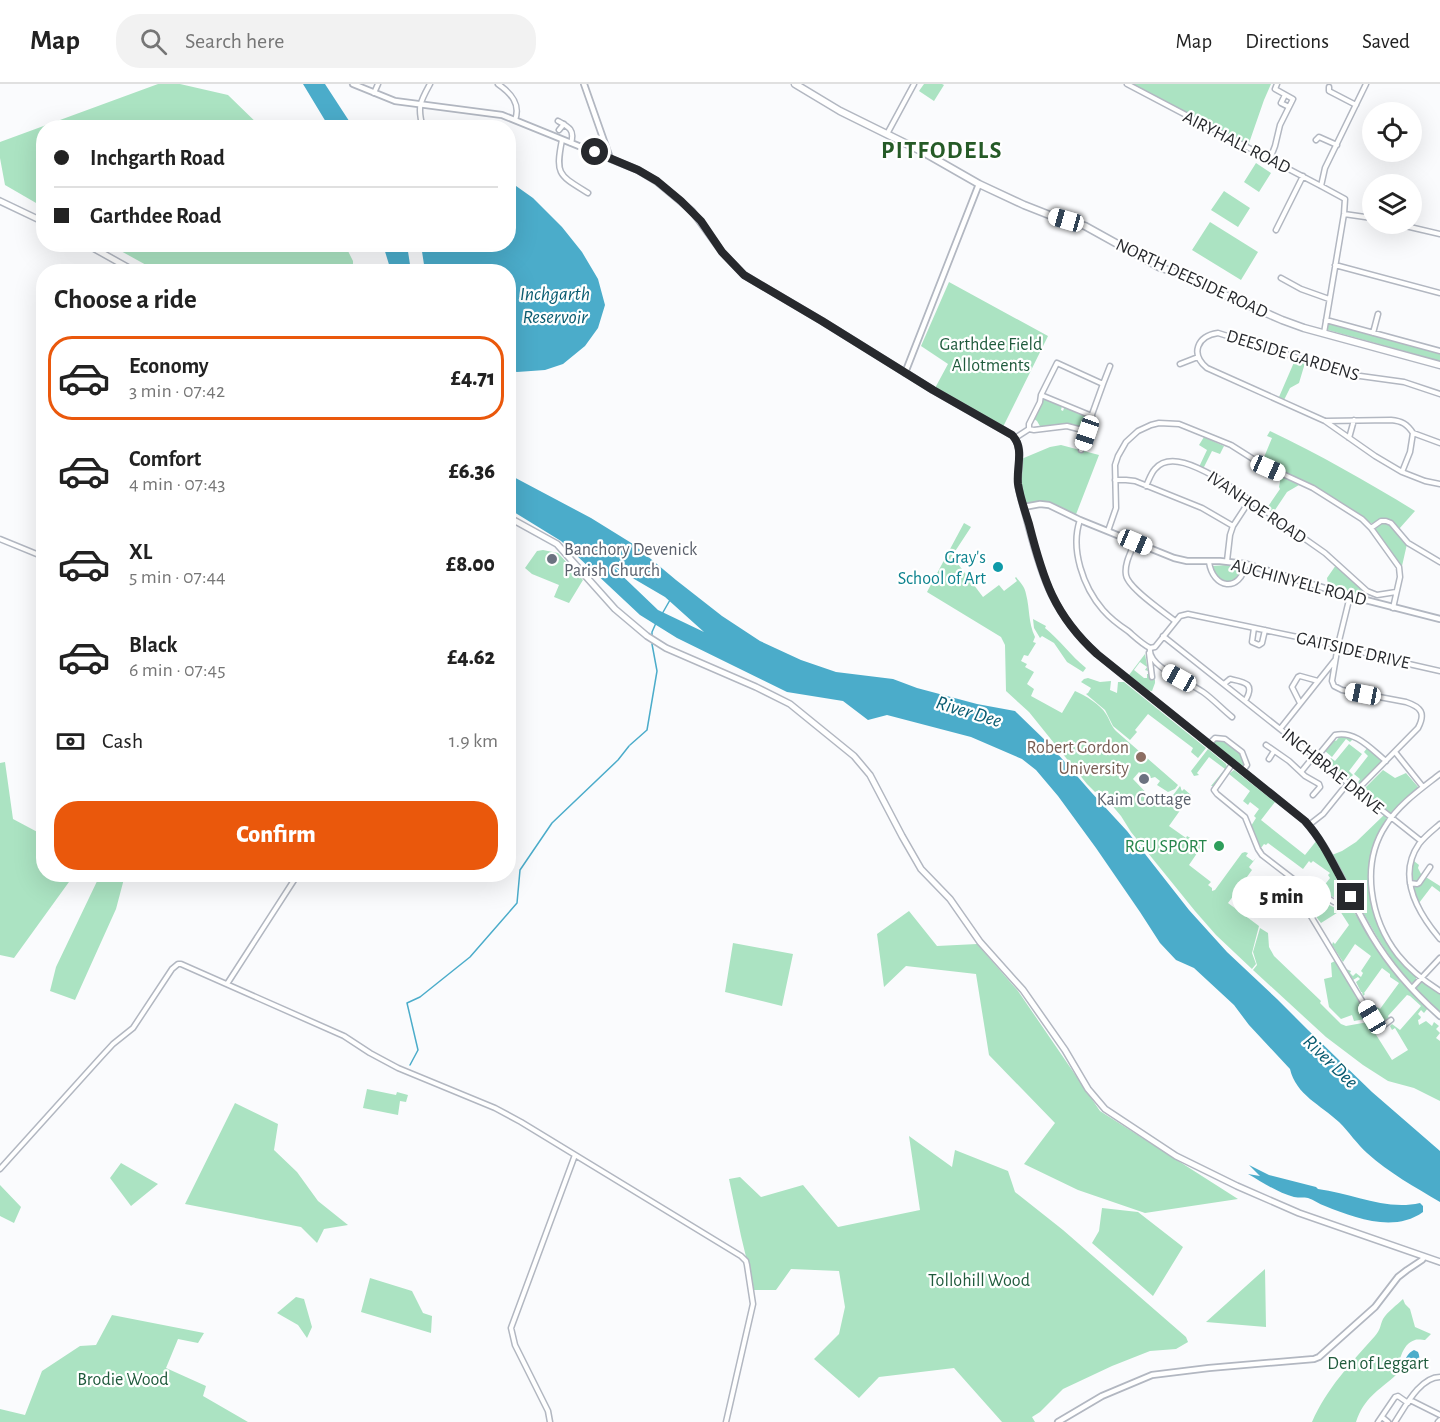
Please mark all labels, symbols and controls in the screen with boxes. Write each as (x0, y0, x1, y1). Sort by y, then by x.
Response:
search box (116, 14, 536, 68)
icon: search (137, 25, 170, 58)
text: Map (30, 27, 80, 55)
text: Search here (185, 30, 284, 52)
text: Map (1176, 31, 1212, 52)
text: Directions (1245, 31, 1329, 52)
text: Saved (1362, 31, 1410, 52)
map controls (1362, 102, 1422, 234)
button: locate (1362, 102, 1422, 162)
street label: AIRYHALL ROAD (1180, 108, 1293, 178)
route start (581, 138, 608, 165)
district label: PITFODELS (881, 139, 1003, 163)
text: Inchgarth Road (90, 147, 225, 169)
button: layers (1362, 174, 1422, 234)
text: Garthdee Road (90, 205, 221, 227)
car (1046, 206, 1086, 234)
street label: NORTH DEESIDE ROAD (1113, 236, 1270, 322)
water label: Inchgarth Reservoir (520, 284, 590, 327)
text: Choose a ride (54, 286, 197, 313)
street label: DEESIDE GARDENS (1224, 327, 1361, 385)
park label: Garthdee Field Allotments (940, 336, 1042, 375)
icon: car (57, 351, 111, 405)
text: Economy (129, 355, 209, 377)
text: £4.71 (451, 367, 495, 389)
text: 3 min · 07:42 (129, 381, 225, 401)
car (1073, 413, 1101, 453)
icon: car (57, 444, 111, 498)
text: Comfort (129, 448, 201, 470)
car (1248, 452, 1288, 484)
text: £6.36 (449, 460, 495, 482)
street label: IVANHOE ROAD (1204, 468, 1309, 547)
text: 4 min · 07:43 (129, 474, 226, 494)
car (1115, 527, 1155, 557)
icon: car (57, 537, 111, 591)
text: XL (129, 541, 152, 563)
place label: Banchory Devenick Parish Church (564, 541, 698, 580)
place label: Gray's School of Art (898, 549, 986, 588)
marker: Banchory Devenick Parish Church (545, 552, 559, 566)
text: £8.00 (446, 553, 495, 575)
street label: AUCHINYELL ROAD (1229, 556, 1368, 610)
marker: Gray's School of Art (991, 560, 1005, 574)
text: 5 min · 07:44 (129, 567, 226, 587)
street label: GAITSIDE DRIVE (1294, 629, 1412, 673)
icon: car (57, 630, 111, 684)
text: Black (129, 634, 177, 656)
text: £4.62 (447, 646, 495, 668)
text: 6 min · 07:45 (129, 660, 226, 680)
car (1159, 661, 1199, 695)
car (1344, 682, 1382, 706)
water label: River Dee (934, 693, 1004, 731)
icon: cash (54, 725, 87, 758)
street label: INCHBRAE DRIVE (1278, 725, 1387, 818)
text: Cash (102, 730, 143, 752)
text: 1.9 km (449, 731, 498, 751)
place label: Robert Gordon University (1027, 739, 1129, 778)
marker: Robert Gordon University (1134, 750, 1148, 764)
marker: Kaim Cottage (1137, 772, 1151, 786)
place label: Kaim Cottage (1097, 791, 1191, 809)
button: Confirm (54, 801, 498, 870)
place label: RGU SPORT (1125, 838, 1207, 856)
marker: RGU SPORT (1212, 839, 1226, 853)
callout: 5 min (1231, 876, 1330, 918)
route end (1337, 883, 1364, 910)
text: 5 min (1260, 887, 1303, 907)
car (1355, 997, 1389, 1037)
water label: River Dee (1299, 1031, 1362, 1093)
park label: Tollohill Wood (928, 1272, 1030, 1290)
park label: Den of Leggart (1327, 1355, 1429, 1373)
park label: Brodie Wood (77, 1371, 169, 1389)

